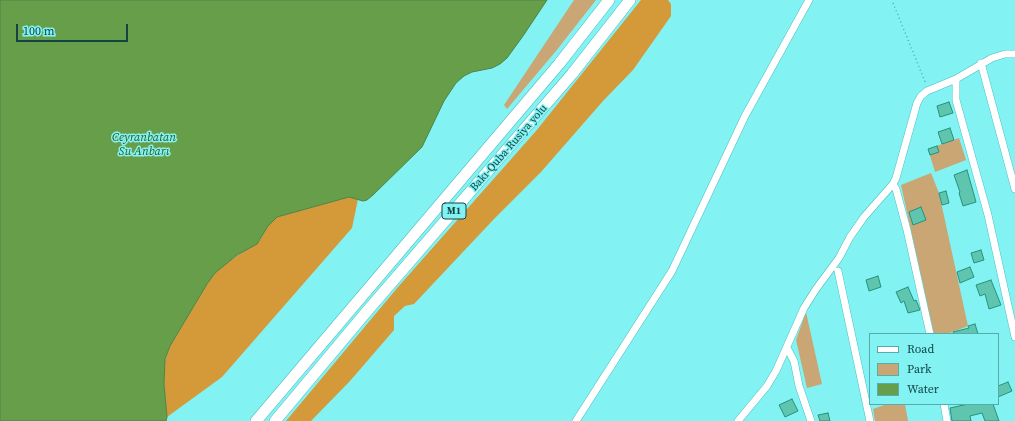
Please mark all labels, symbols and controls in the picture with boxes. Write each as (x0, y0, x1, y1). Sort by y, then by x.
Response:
scale bar (18, 16, 130, 42)
text: 100 m (23, 23, 55, 39)
street label: Bakı-Quba-Rusiya yolu (468, 102, 550, 194)
water label: Ceyranbatan Su Anbarı (112, 131, 176, 159)
road number: M1 (442, 203, 466, 219)
legend (869, 333, 999, 405)
text: Road (907, 341, 934, 357)
text: Park (907, 361, 932, 377)
text: Water (907, 381, 939, 397)

